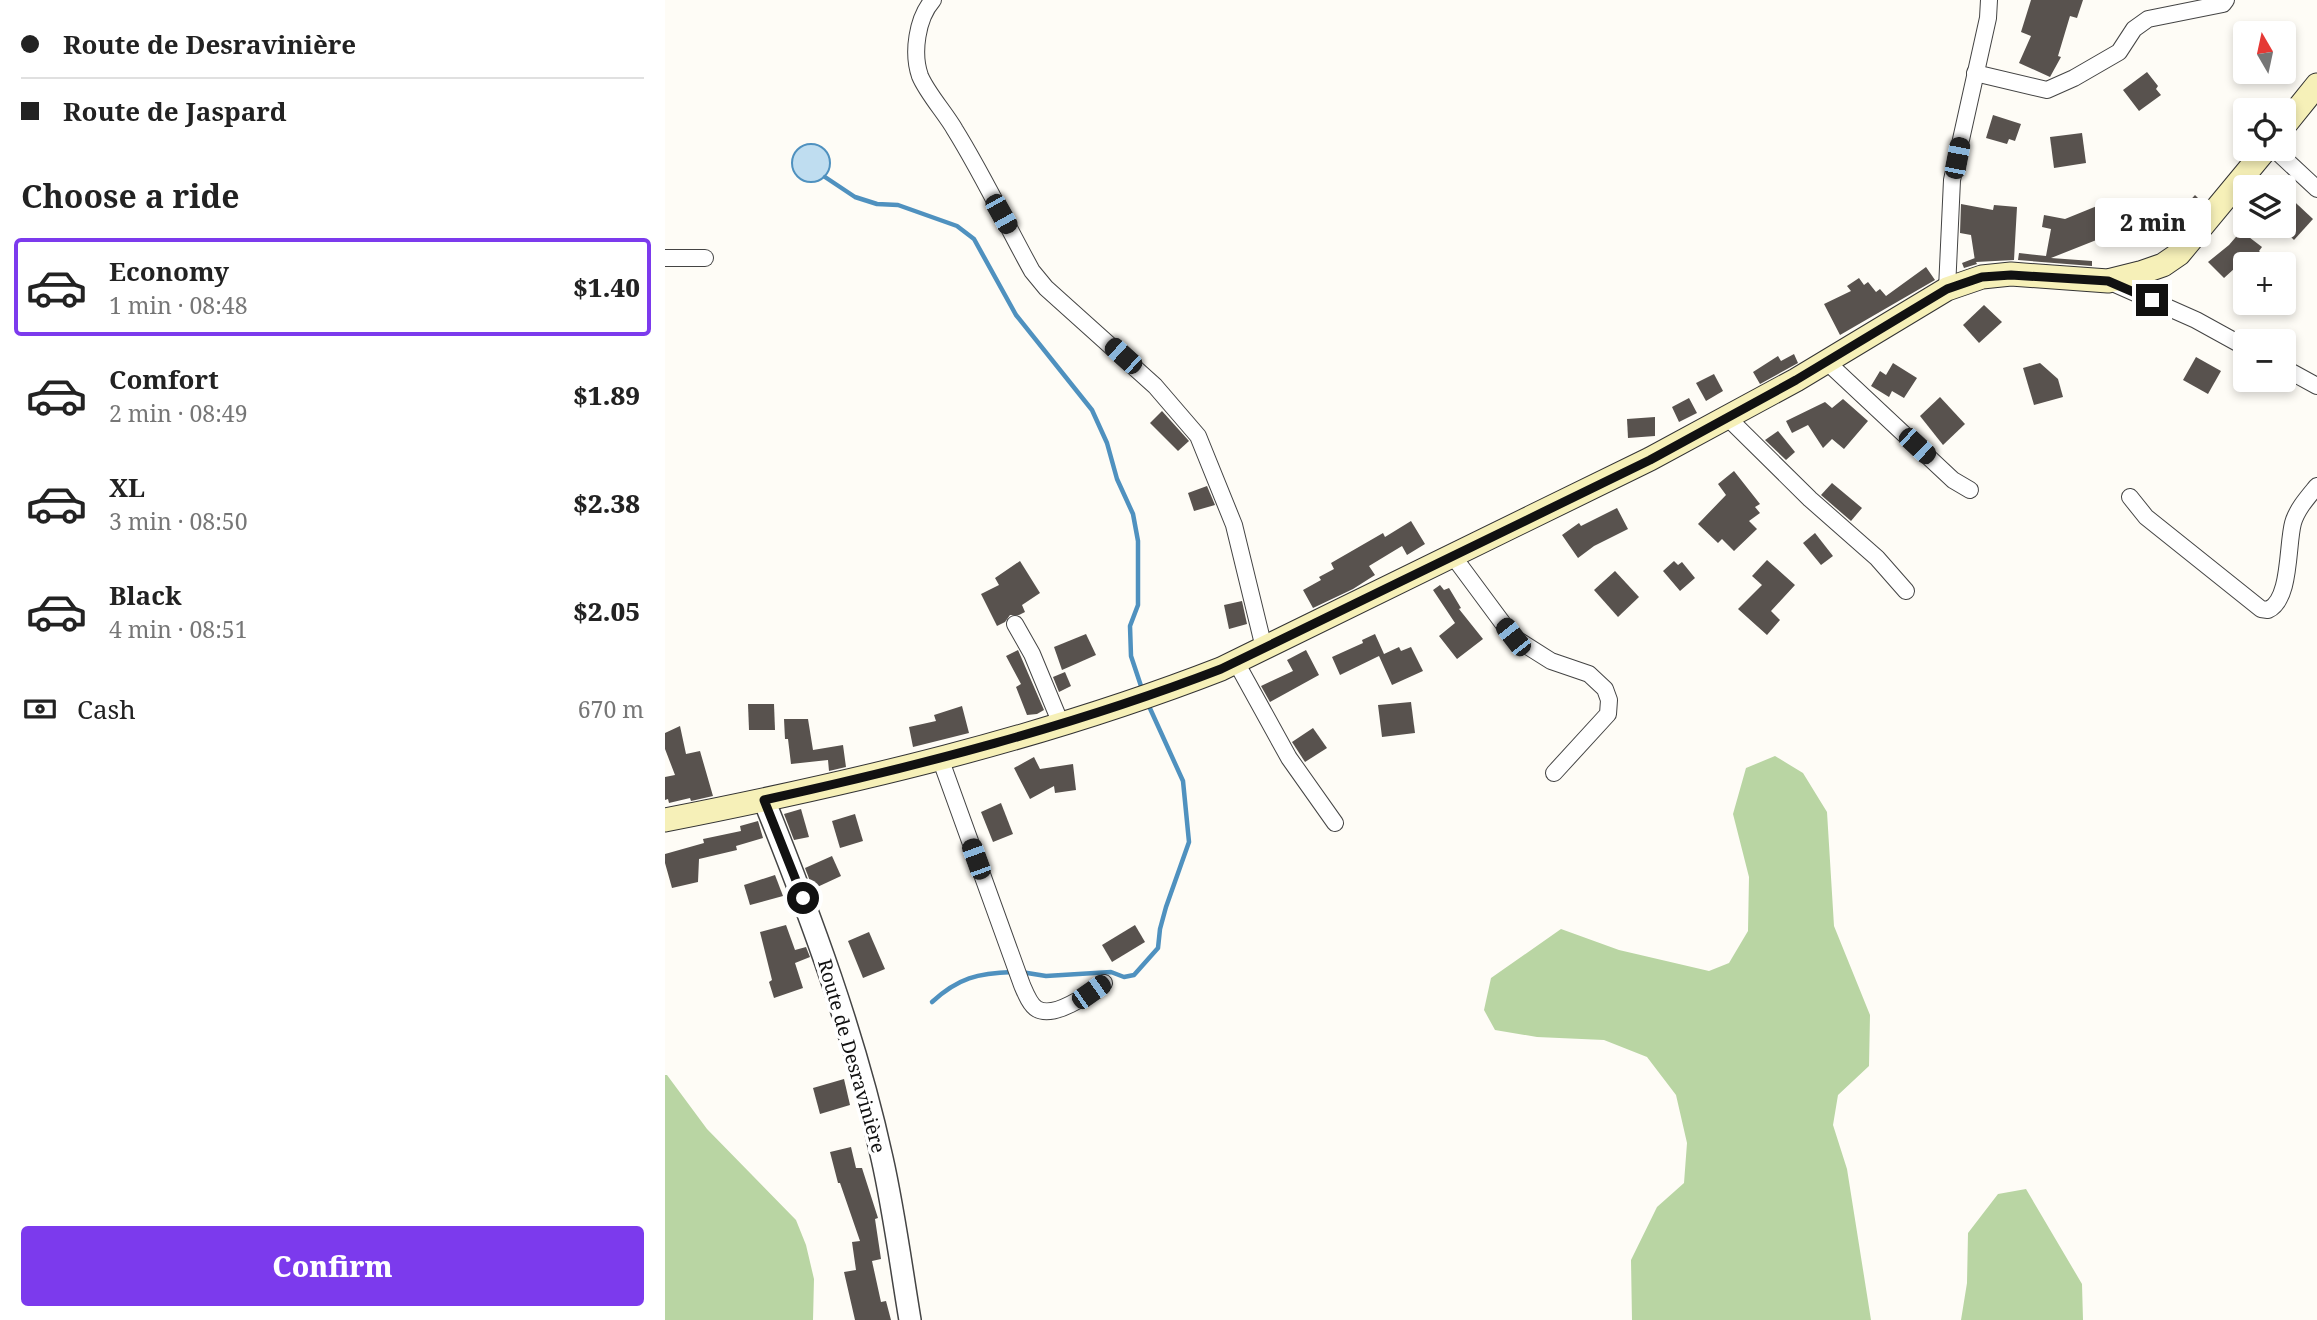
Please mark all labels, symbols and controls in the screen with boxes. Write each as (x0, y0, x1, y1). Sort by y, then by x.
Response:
north arrow (2233, 21, 2296, 84)
map controls (2233, 21, 2296, 392)
text: Route de Desravinière (63, 26, 356, 62)
text: Route de Jaspard (63, 93, 287, 129)
button: locate (2233, 98, 2296, 161)
car (1943, 135, 1972, 181)
text: Choose a ride (21, 174, 240, 217)
button: layers (2233, 175, 2296, 238)
car (982, 191, 1021, 237)
callout: 2 min (2094, 198, 2210, 247)
text: 2 min (2120, 206, 2186, 238)
button: + (2233, 252, 2296, 315)
text: Economy (109, 253, 229, 289)
icon: car (25, 256, 88, 319)
text: $1.40 (573, 269, 640, 305)
route end (2136, 284, 2168, 316)
text: 1 min · 08:48 (109, 289, 247, 321)
button: − (2233, 329, 2296, 392)
car (1101, 334, 1146, 378)
text: Comfort (109, 361, 219, 397)
icon: car (25, 364, 88, 427)
text: $1.89 (573, 377, 640, 413)
text: 2 min · 08:49 (109, 397, 247, 429)
car (1895, 424, 1940, 468)
text: XL (109, 469, 145, 505)
icon: car (25, 472, 88, 535)
text: $2.38 (573, 485, 640, 521)
text: 3 min · 08:50 (109, 505, 247, 537)
text: Black (109, 577, 182, 613)
icon: car (25, 580, 88, 643)
text: $2.05 (573, 593, 640, 629)
text: 4 min · 08:51 (109, 613, 247, 645)
car (1492, 614, 1535, 660)
icon: cash (21, 690, 59, 728)
text: Cash (77, 691, 136, 727)
text: 670 m (578, 693, 644, 725)
car (959, 836, 994, 882)
route start (787, 882, 819, 914)
street label: Route de Desravinière (812, 956, 892, 1156)
car (1068, 971, 1115, 1013)
button: Confirm (21, 1226, 644, 1306)

